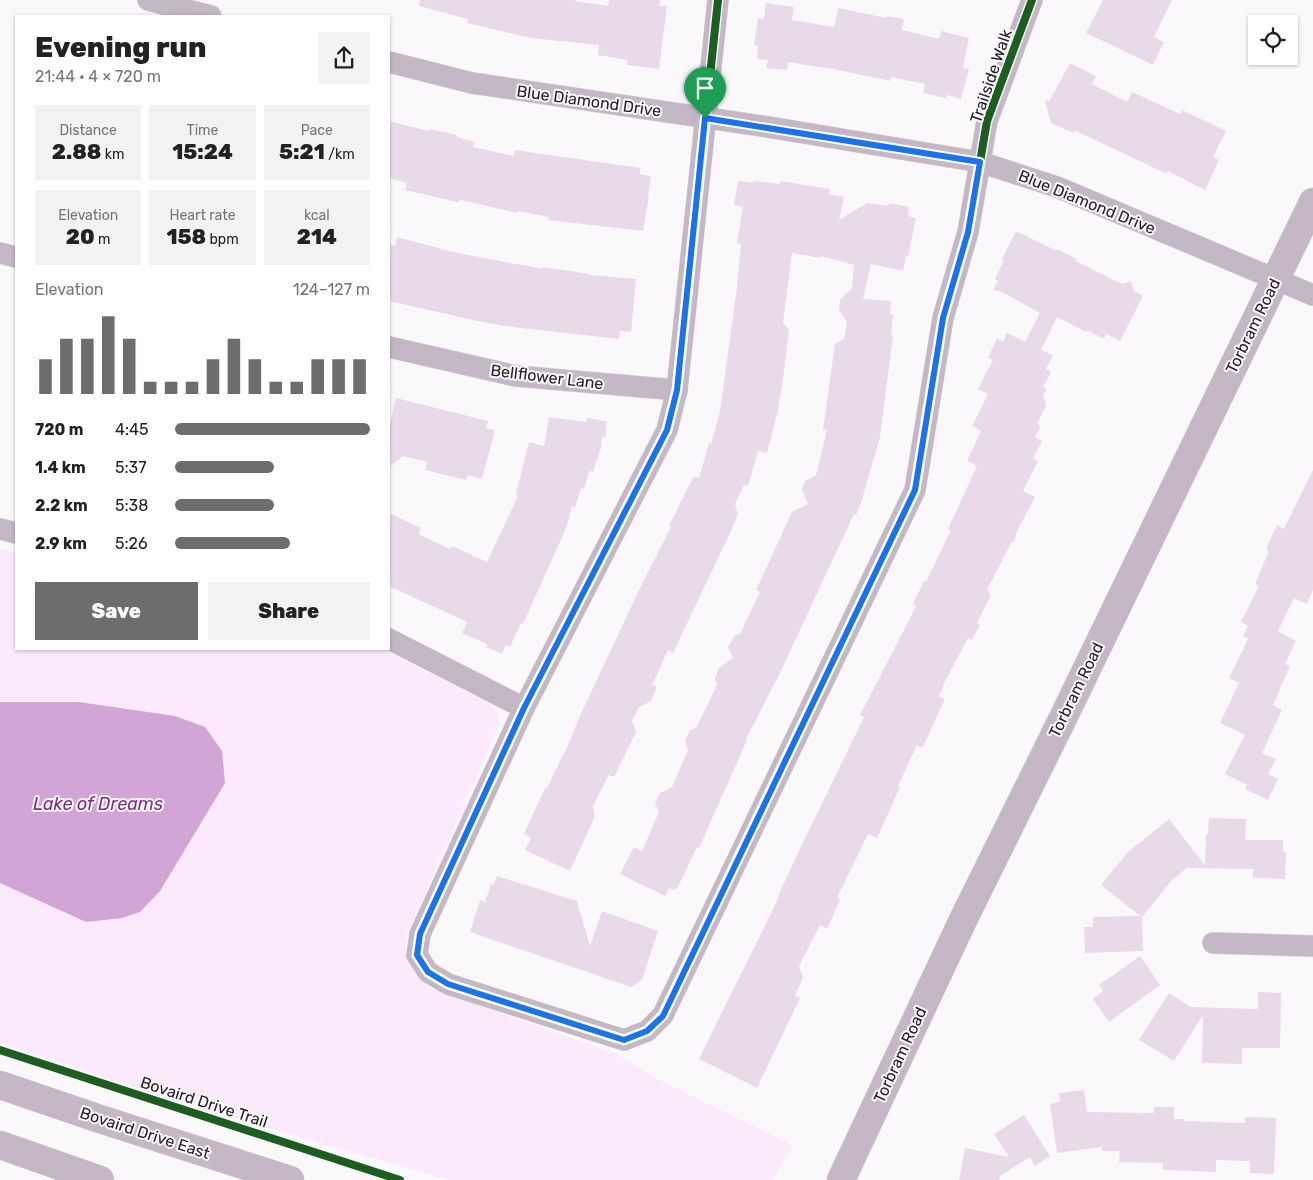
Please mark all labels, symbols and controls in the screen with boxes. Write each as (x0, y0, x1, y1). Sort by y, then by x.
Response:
map controls (1248, 15, 1298, 65)
button: locate (1248, 15, 1298, 65)
street label: Trailside Walk (966, 26, 1016, 125)
text: Evening run (35, 31, 206, 64)
button: share (318, 32, 370, 84)
text: 21:44 · 4 × 720 m (35, 67, 161, 86)
pin (684, 67, 726, 118)
icon: arrive (691, 74, 719, 102)
street label: Blue Diamond Drive (515, 81, 663, 121)
text: Distance (59, 122, 117, 139)
text: Time (187, 122, 218, 139)
text: Pace (301, 122, 333, 139)
text: 2.88 (52, 139, 101, 164)
text: 15:24 (172, 139, 233, 164)
text: 5:21 (279, 139, 325, 164)
text: km (101, 146, 125, 163)
text: /km (325, 146, 355, 163)
street label: Blue Diamond Drive (1016, 166, 1158, 238)
text: Elevation (58, 207, 118, 224)
text: Heart rate (170, 207, 235, 224)
text: kcal (304, 207, 330, 224)
text: 20 (66, 224, 95, 249)
text: 158 (166, 224, 206, 249)
text: 214 (297, 224, 337, 249)
text: m (95, 231, 111, 248)
text: bpm (206, 231, 239, 248)
street label: Torbram Road (1222, 275, 1284, 377)
text: Elevation (35, 280, 104, 299)
text: 124–127 m (293, 280, 370, 299)
street label: Bellflower Lane (489, 361, 605, 393)
text: 720 m (35, 420, 84, 439)
text: 4:45 (115, 420, 148, 439)
text: 1.4 km (35, 458, 86, 477)
text: 5:37 (115, 458, 146, 477)
text: 2.2 km (35, 496, 88, 515)
text: 5:38 (115, 496, 148, 515)
text: 2.9 km (35, 534, 87, 553)
text: 5:26 (115, 534, 148, 553)
button: Save (35, 582, 198, 640)
button: Share (208, 582, 370, 640)
street label: Torbram Road (1045, 639, 1107, 741)
water label: Lake of Dreams (33, 793, 163, 815)
street label: Torbram Road (870, 1004, 930, 1106)
street label: Bovaird Drive Trail (138, 1072, 270, 1132)
street label: Bovaird Drive East (78, 1103, 212, 1163)

